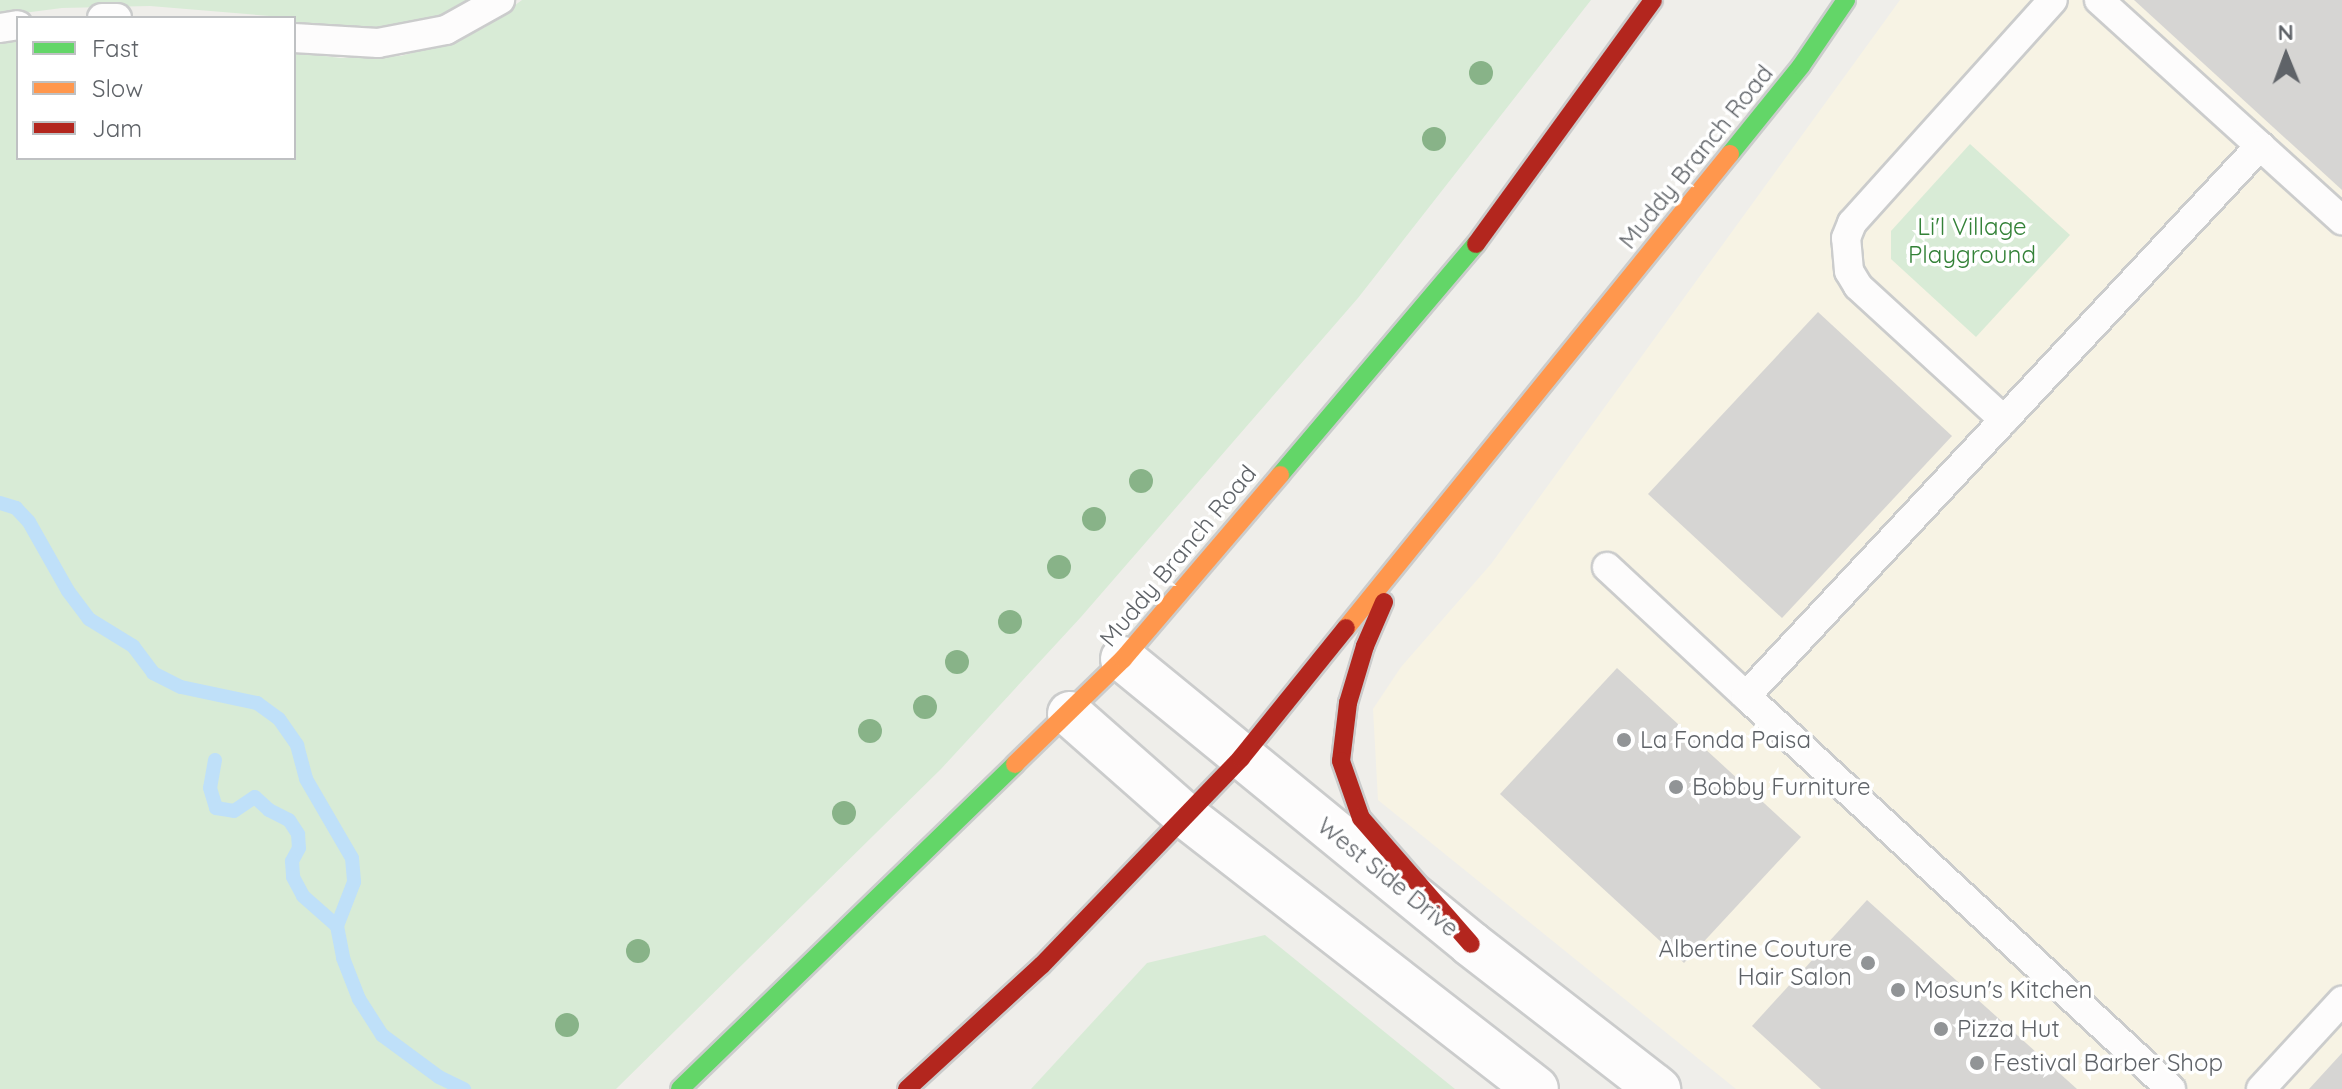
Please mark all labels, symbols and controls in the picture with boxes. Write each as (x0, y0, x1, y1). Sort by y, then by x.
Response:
legend (16, 16, 296, 160)
north arrow (2246, 16, 2326, 96)
text: N (2277, 18, 2294, 46)
text: Fast (92, 33, 139, 63)
street label: Muddy Branch Road (1613, 59, 1779, 255)
text: Slow (92, 73, 143, 103)
text: Jam (92, 113, 142, 143)
park label: Li'l Village Playground (1908, 213, 2036, 269)
street label: Muddy Branch Road (1094, 459, 1262, 653)
place label: La Fonda Paisa (1640, 726, 1811, 754)
marker: La Fonda Paisa (1615, 731, 1633, 749)
place label: Bobby Furniture (1692, 773, 1871, 801)
marker: Bobby Furniture (1667, 778, 1685, 796)
street label: West Side Drive (1312, 811, 1464, 943)
place label: Albertine Couture Hair Salon (1658, 935, 1852, 991)
marker: Albertine Couture Hair Salon (1859, 954, 1877, 972)
place label: Mosun's Kitchen (1914, 976, 2092, 1004)
marker: Mosun's Kitchen (1889, 981, 1907, 999)
place label: Pizza Hut (1957, 1015, 2060, 1043)
marker: Pizza Hut (1932, 1020, 1950, 1038)
place label: Festival Barber Shop (1993, 1049, 2223, 1077)
marker: Festival Barber Shop (1968, 1054, 1986, 1072)

